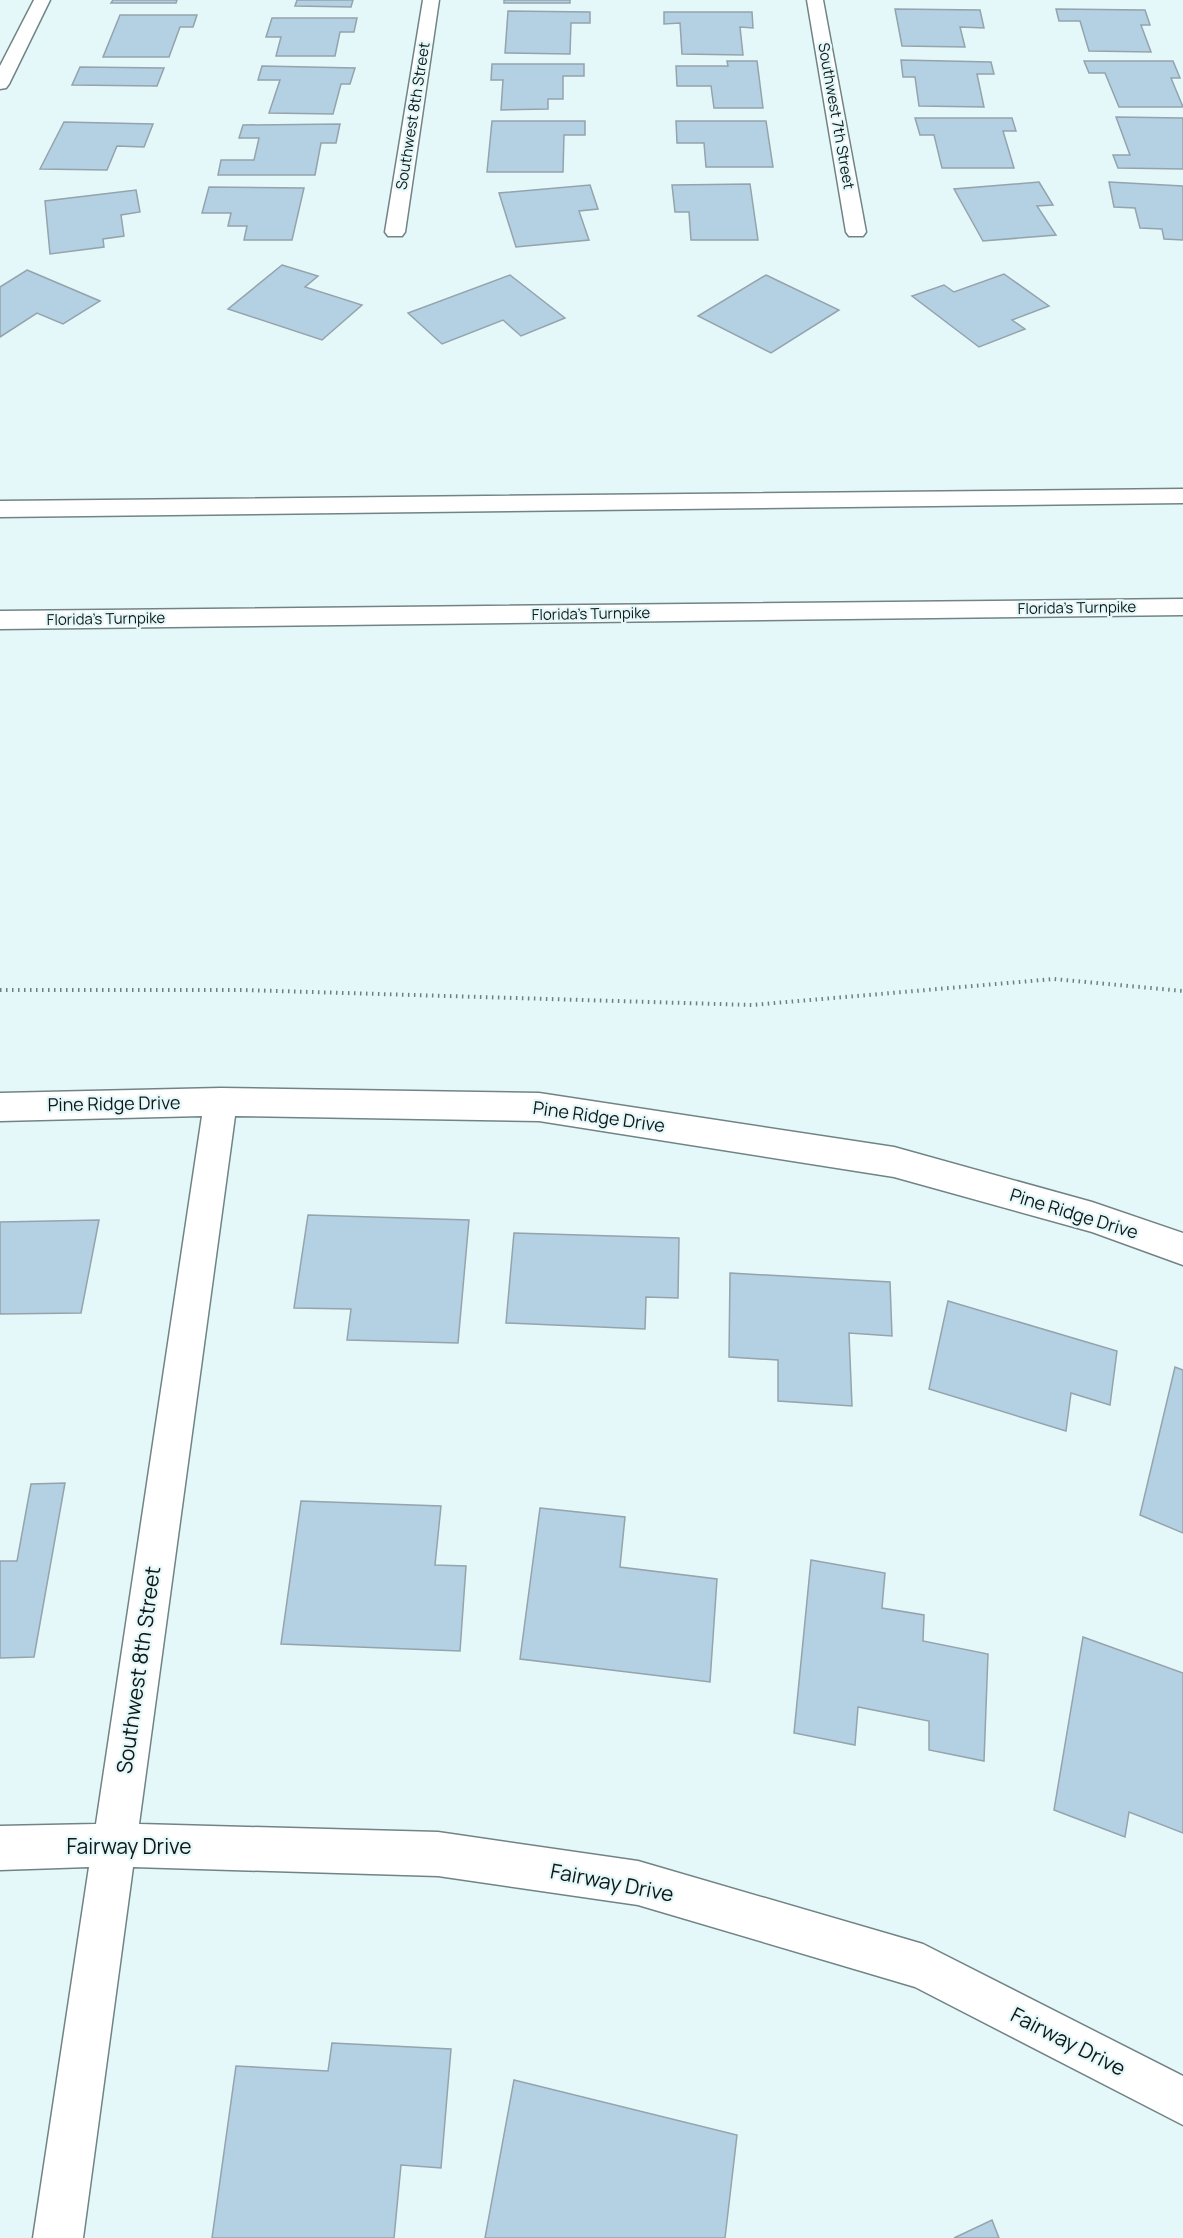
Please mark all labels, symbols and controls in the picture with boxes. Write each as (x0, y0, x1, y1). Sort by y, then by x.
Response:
street label: Southwest 8th Street (390, 40, 435, 191)
street label: Southwest 7th Street (813, 41, 860, 191)
street label: Florida's Turnpike (1018, 596, 1137, 619)
street label: Florida's Turnpike (532, 602, 651, 625)
street label: Florida's Turnpike (47, 607, 166, 630)
street label: Pine Ridge Drive (47, 1090, 181, 1116)
street label: Pine Ridge Drive (532, 1095, 667, 1137)
street label: Pine Ridge Drive (1007, 1182, 1141, 1244)
street label: Southwest 8th Street (110, 1564, 166, 1775)
street label: Fairway Drive (66, 1832, 192, 1860)
street label: Fairway Drive (548, 1856, 676, 1908)
street label: Fairway Drive (1006, 2000, 1131, 2082)

